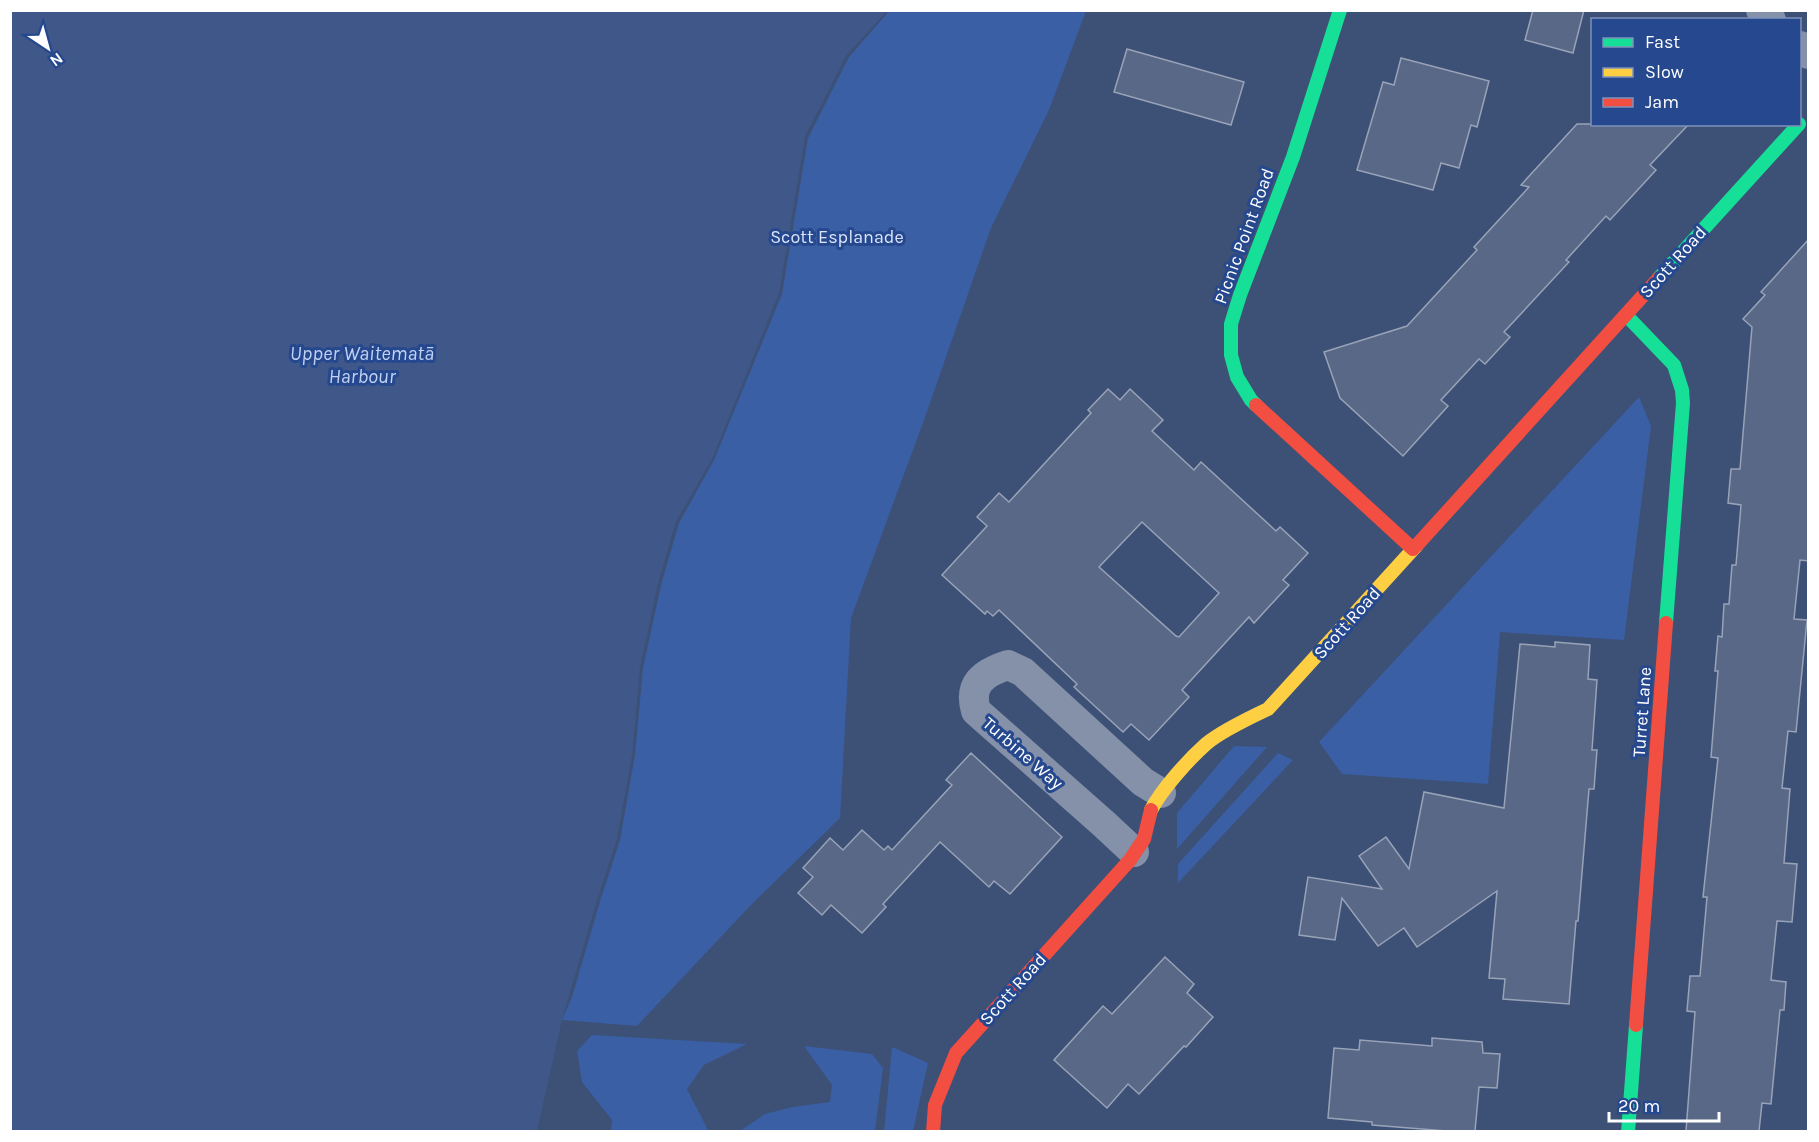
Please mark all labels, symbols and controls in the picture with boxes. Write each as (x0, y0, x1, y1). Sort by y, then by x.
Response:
north arrow (18, 18, 78, 78)
legend (1591, 18, 1801, 126)
text: Fast (1645, 31, 1680, 53)
text: N (46, 49, 67, 71)
text: Slow (1645, 61, 1684, 83)
text: Jam (1645, 91, 1679, 113)
street label: Picnic Point Road (1209, 165, 1279, 307)
street label: Scott Road (1635, 221, 1711, 303)
park label: Scott Esplanade (770, 226, 904, 248)
water label: Upper Waitematā Harbour (290, 342, 434, 388)
street label: Scott Road (1309, 582, 1385, 664)
street label: Turret Lane (1628, 666, 1656, 758)
street label: Turbine Way (978, 712, 1068, 794)
street label: Scott Road (975, 948, 1051, 1030)
scale bar (1609, 1085, 1718, 1123)
text: 20 m (1618, 1095, 1660, 1117)

